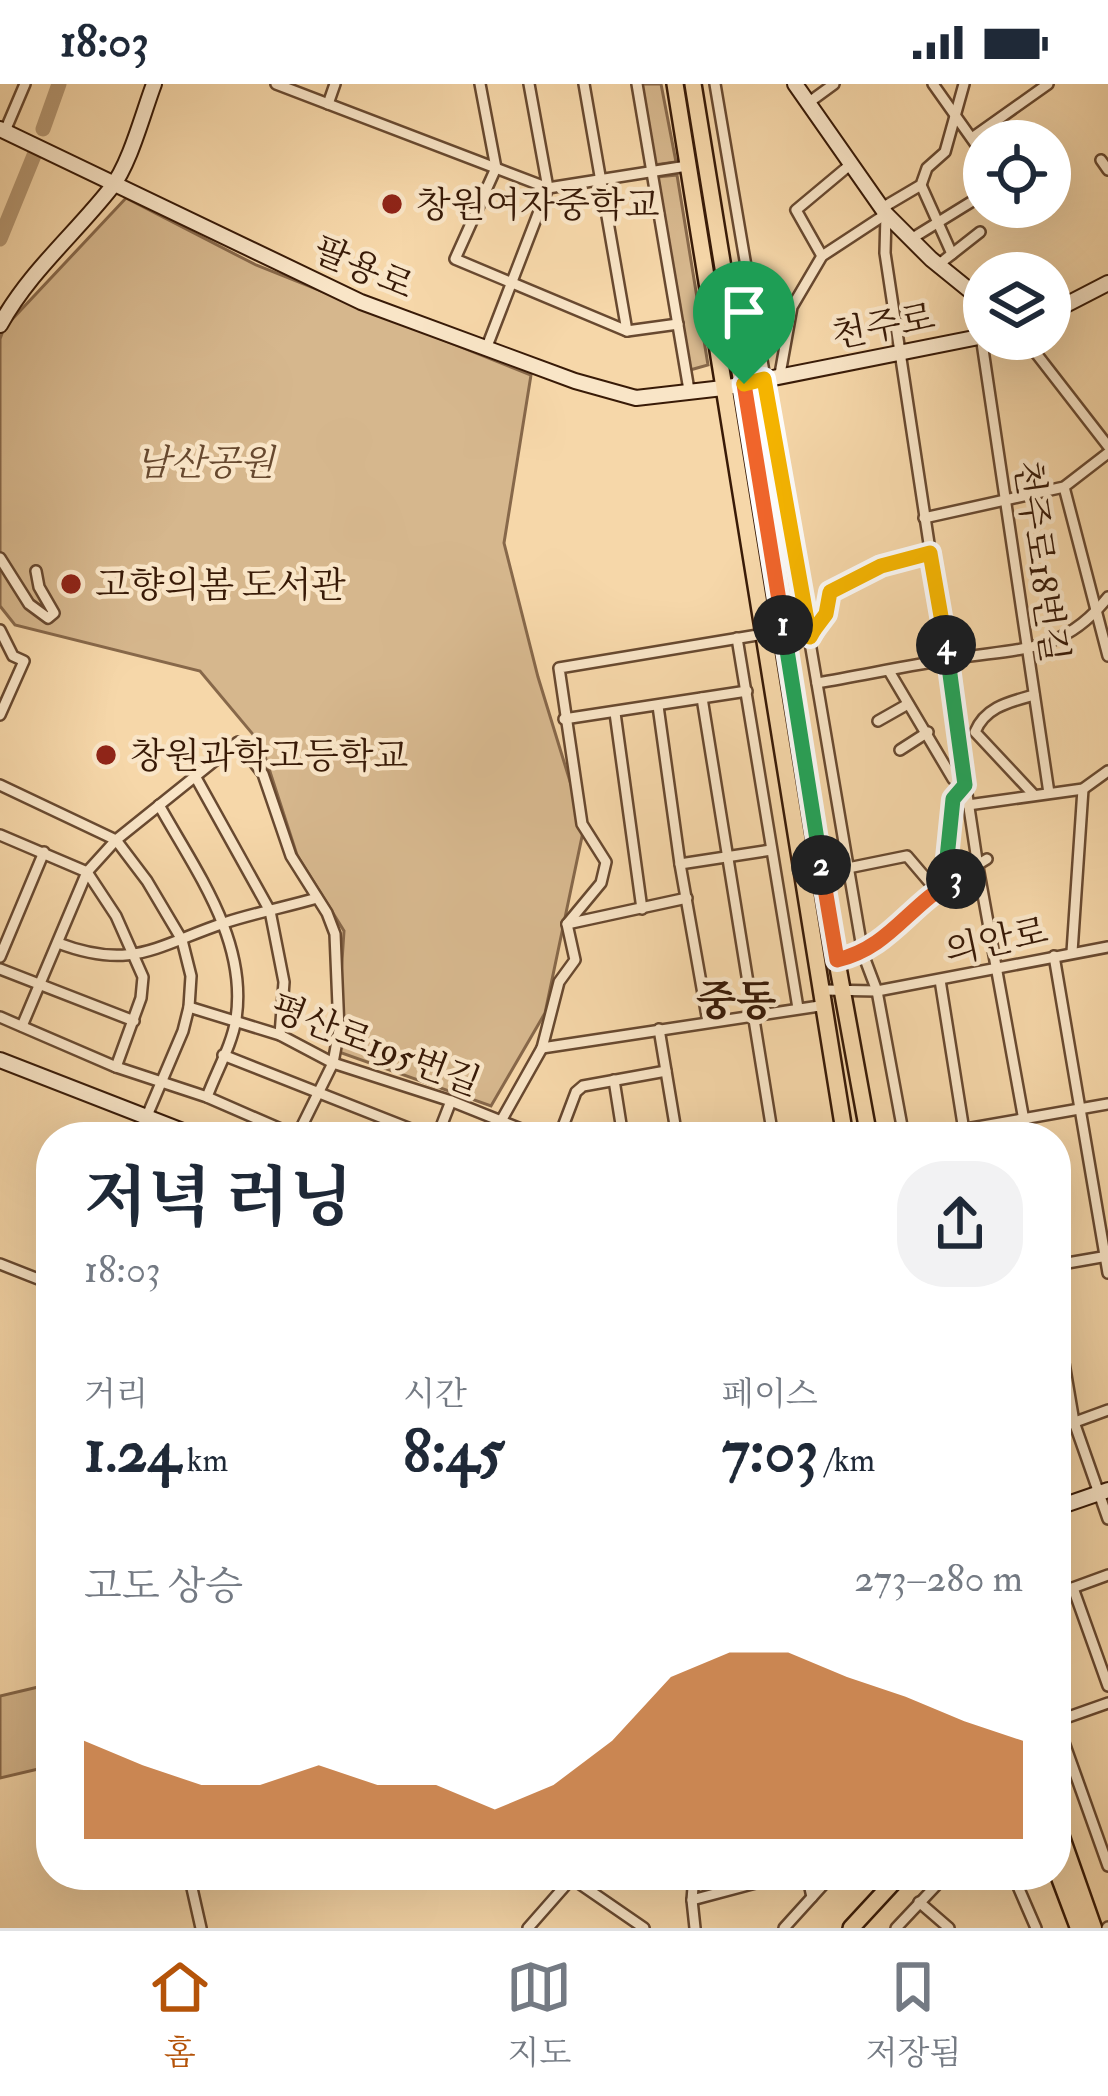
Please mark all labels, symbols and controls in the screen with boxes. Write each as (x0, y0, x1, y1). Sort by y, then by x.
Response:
text: 18:03 (60, 14, 149, 70)
map controls (963, 120, 1071, 360)
button: locate (963, 120, 1071, 228)
place label: 창원여자중학교 (416, 183, 660, 228)
marker: 창원여자중학교 (379, 191, 405, 217)
street label: 팔용로 (307, 227, 420, 310)
button: layers (963, 252, 1071, 360)
pin (693, 261, 795, 384)
icon: arrive (711, 279, 777, 345)
street label: 천주로 (828, 294, 939, 359)
park label: 남산공원 (135, 441, 277, 486)
street label: 천주로18번길 (1004, 457, 1077, 665)
place label: 고향의봄 도서관 (95, 563, 346, 608)
marker: 고향의봄 도서관 (58, 571, 84, 597)
pin: 1 (753, 595, 813, 655)
text: 1 (777, 604, 789, 645)
pin: 4 (916, 615, 976, 675)
text: 4 (937, 624, 955, 665)
place label: 창원과학고등학교 (130, 734, 408, 779)
marker: 창원과학고등학교 (93, 742, 119, 768)
pin: 2 (791, 835, 851, 895)
text: 2 (813, 844, 829, 885)
pin: 3 (926, 849, 986, 909)
text: 3 (950, 858, 962, 899)
street label: 의안로 (941, 909, 1052, 974)
district label: 중동 (695, 976, 777, 1028)
street label: 평산로195번길 (264, 985, 487, 1106)
text: 저녁 러닝 (84, 1158, 353, 1241)
button: share (897, 1161, 1023, 1287)
text: 18:03 (84, 1245, 161, 1294)
text: 거리 (84, 1374, 148, 1415)
text: 시간 (403, 1374, 467, 1415)
text: 페이스 (722, 1374, 818, 1415)
text: 1.24 (84, 1415, 180, 1490)
text: 8:45 (403, 1415, 505, 1490)
text: 7:03 (722, 1415, 818, 1490)
text: km (180, 1440, 228, 1481)
text: /km (818, 1440, 875, 1481)
text: 273–280 m (854, 1554, 1023, 1603)
text: 고도 상승 (84, 1562, 243, 1611)
tab: 홈 (147, 1954, 213, 2074)
tab: 지도 (506, 1954, 572, 2074)
tab: 저장됨 (866, 1954, 961, 2074)

